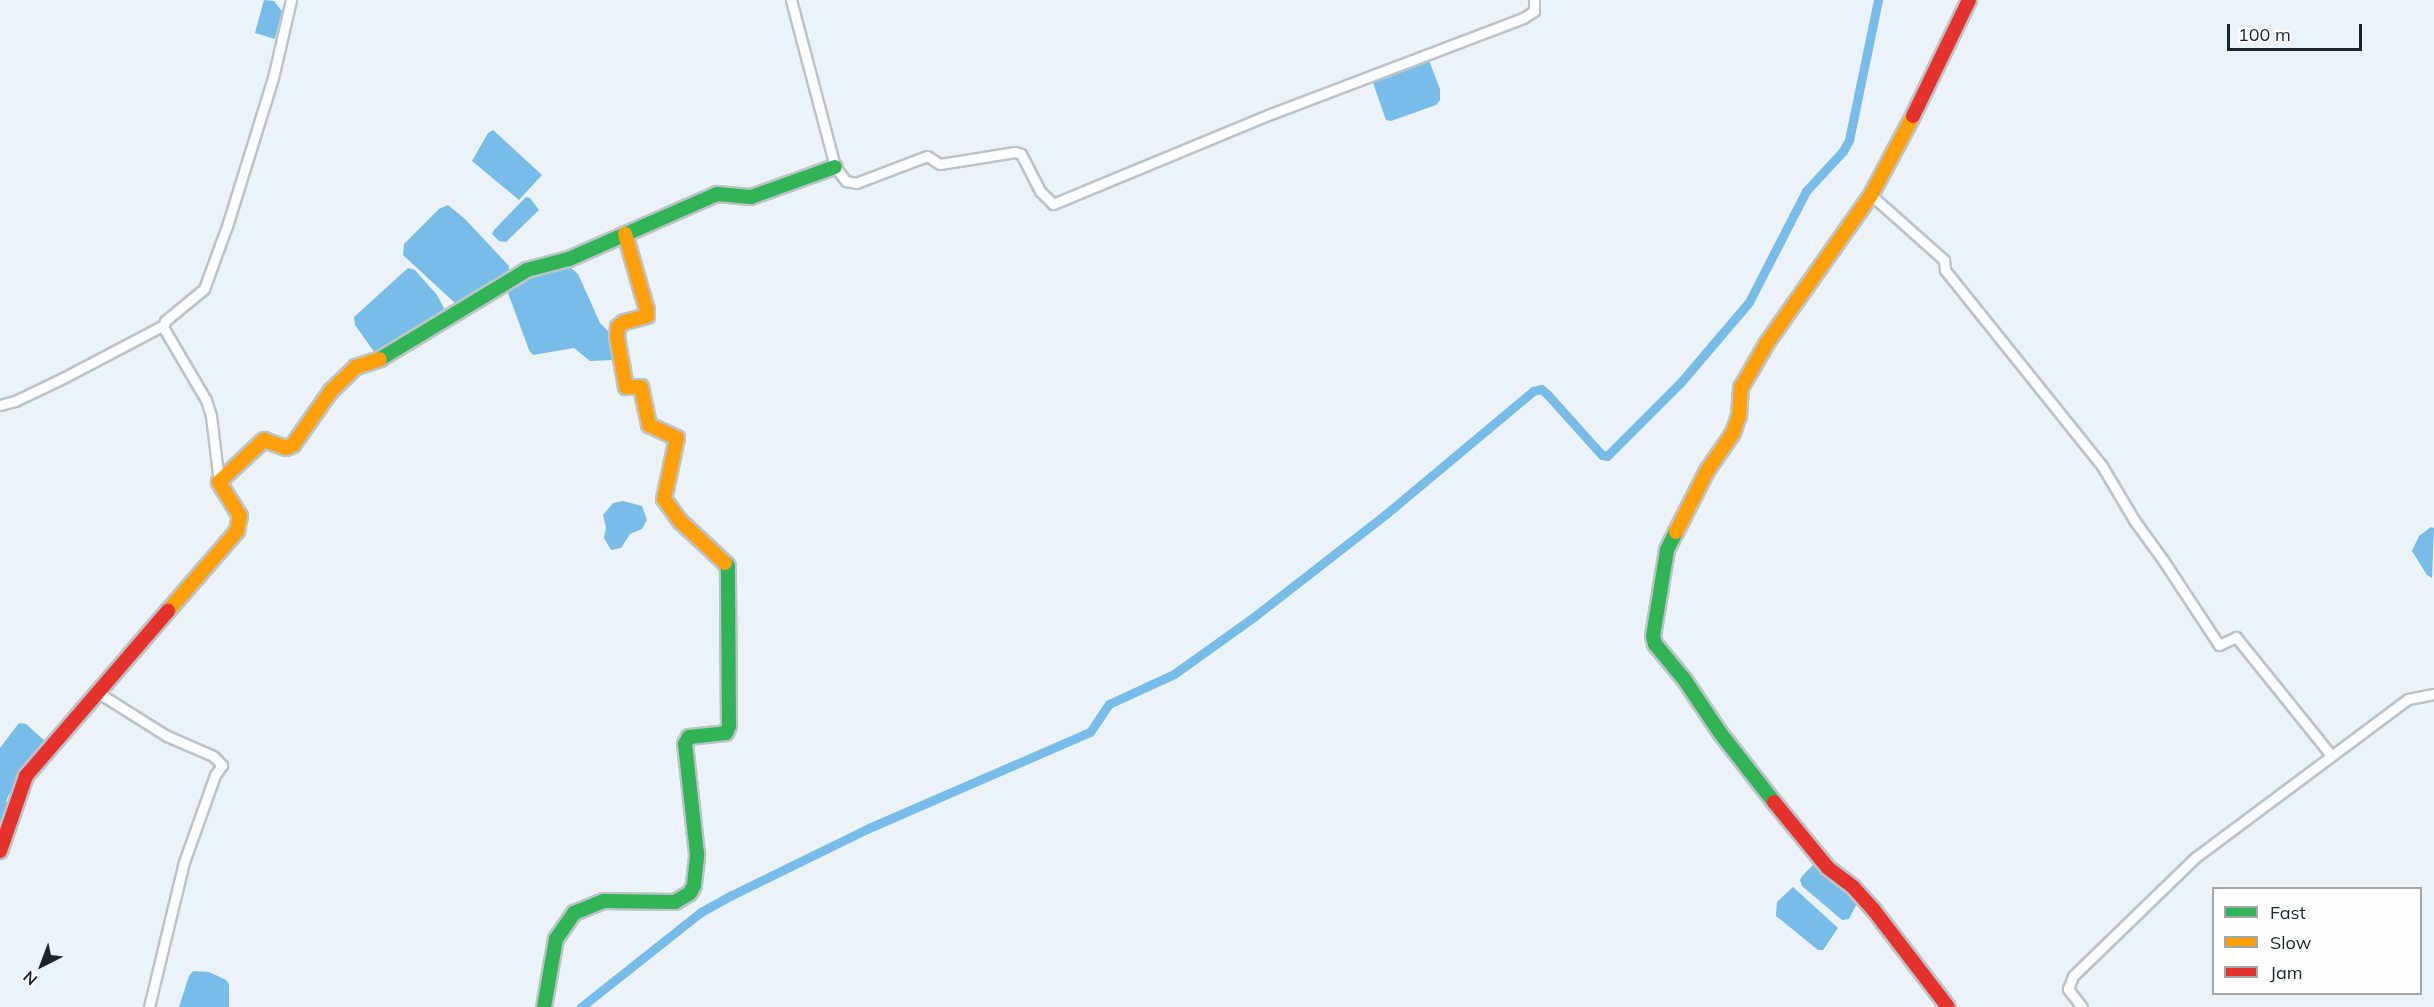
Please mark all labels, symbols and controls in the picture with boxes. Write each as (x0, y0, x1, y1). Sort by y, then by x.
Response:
scale bar (2230, 12, 2365, 50)
text: 100 m (2238, 23, 2291, 46)
legend (2212, 887, 2422, 995)
text: Fast (2270, 901, 2306, 924)
text: Slow (2270, 931, 2311, 954)
north arrow (12, 935, 72, 995)
text: Jam (2270, 961, 2303, 984)
text: N (19, 967, 41, 990)

